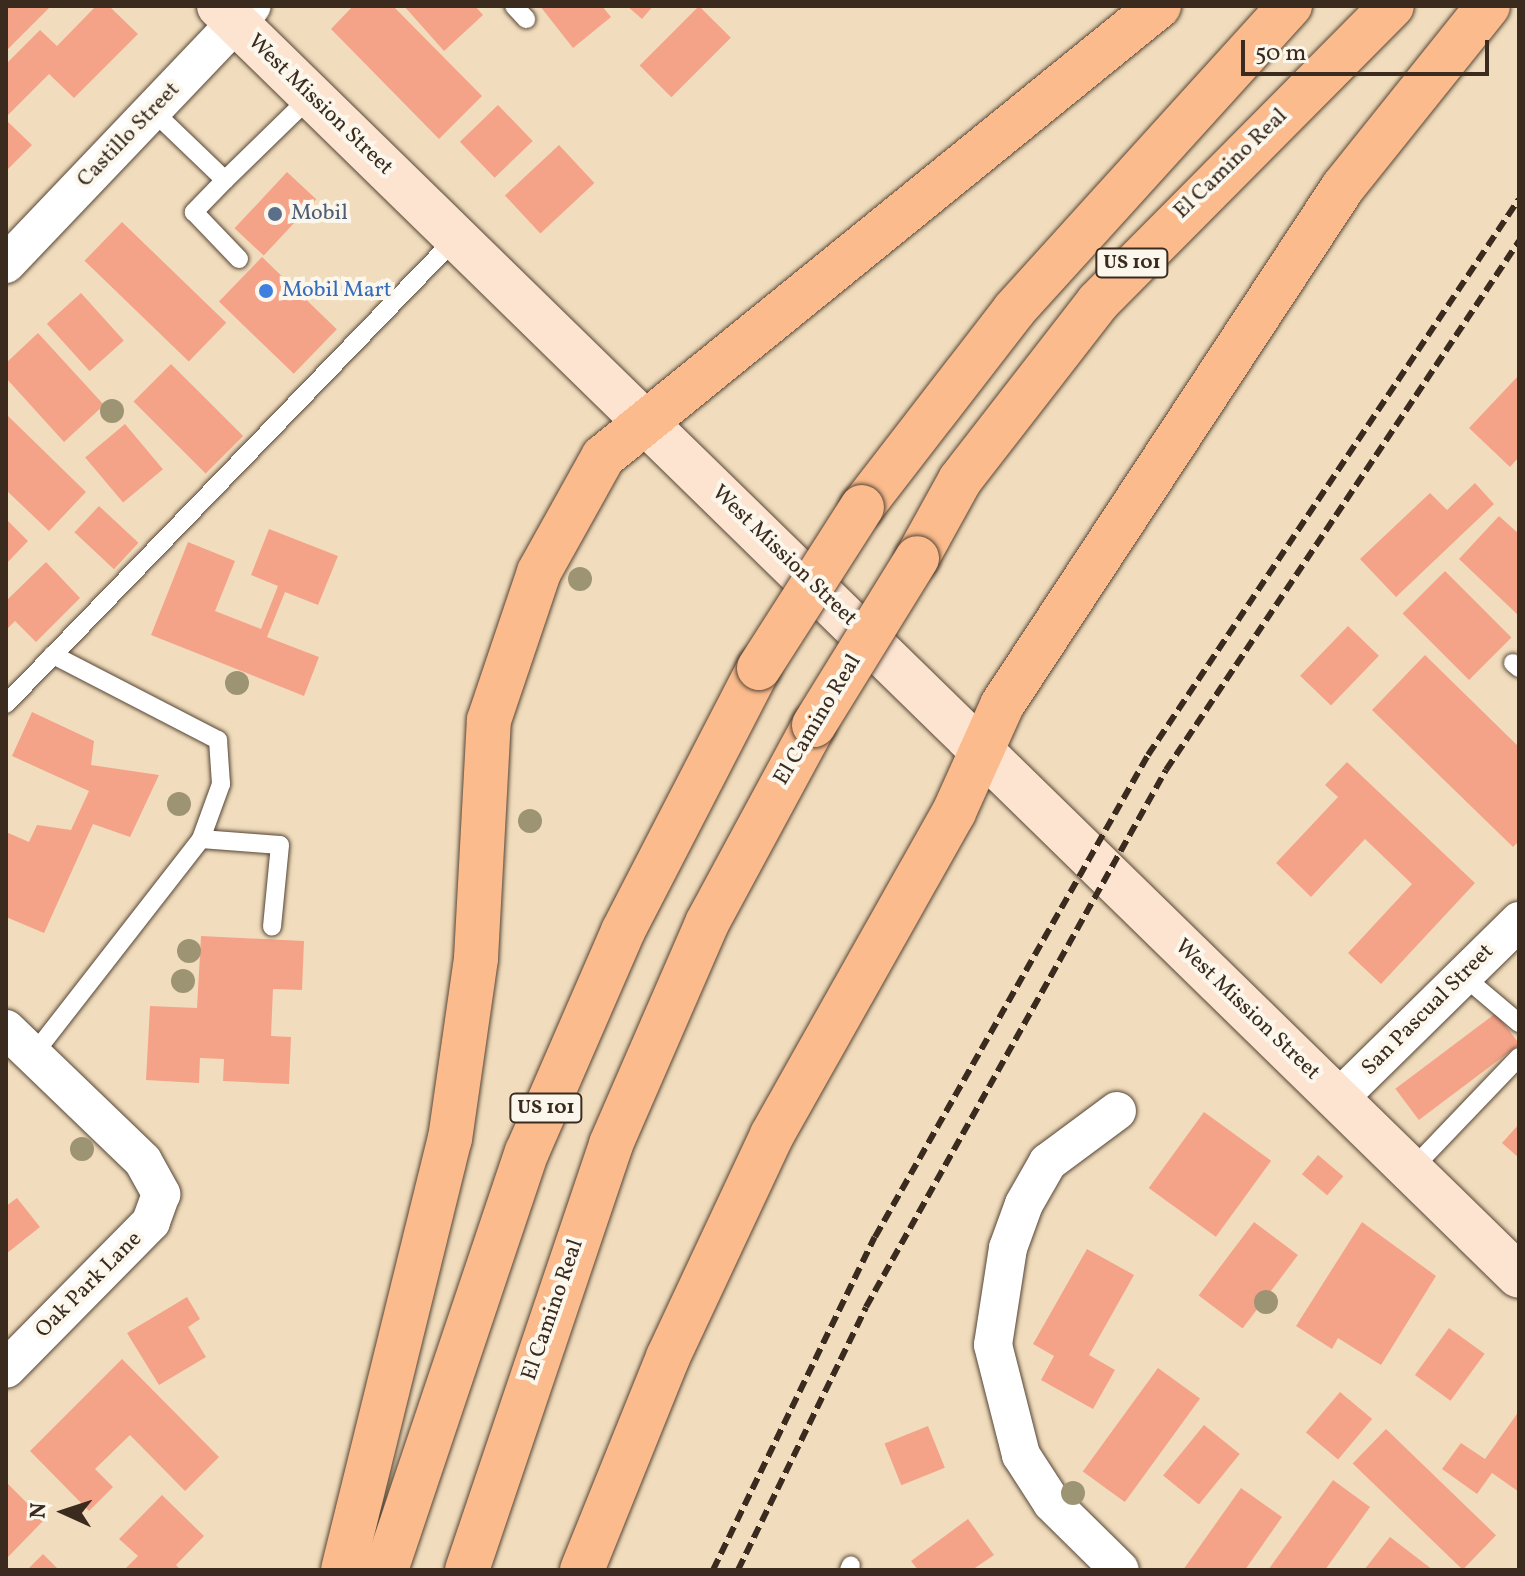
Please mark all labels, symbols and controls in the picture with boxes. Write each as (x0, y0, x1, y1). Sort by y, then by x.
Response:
scale bar (1245, 24, 1493, 74)
street label: West Mission Street (242, 29, 398, 181)
text: 50 m (1255, 37, 1307, 71)
street label: Castillo Street (72, 77, 186, 193)
street label: El Camino Real (1169, 103, 1293, 225)
place label: Mobil (291, 201, 348, 227)
marker: Mobil (266, 205, 284, 223)
road number: US 101 (1094, 247, 1170, 279)
place label: Mobil Mart (282, 278, 392, 304)
marker: Mobil Mart (257, 282, 275, 300)
street label: West Mission Street (706, 480, 862, 632)
street label: El Camino Real (769, 650, 867, 790)
street label: West Mission Street (1169, 934, 1325, 1086)
street label: San Pascual Street (1357, 939, 1499, 1081)
road number: US 101 (508, 1092, 584, 1124)
street label: Oak Park Lane (30, 1226, 148, 1344)
street label: El Camino Real (517, 1236, 589, 1384)
north arrow (24, 1472, 104, 1552)
text: N (24, 1502, 55, 1520)

